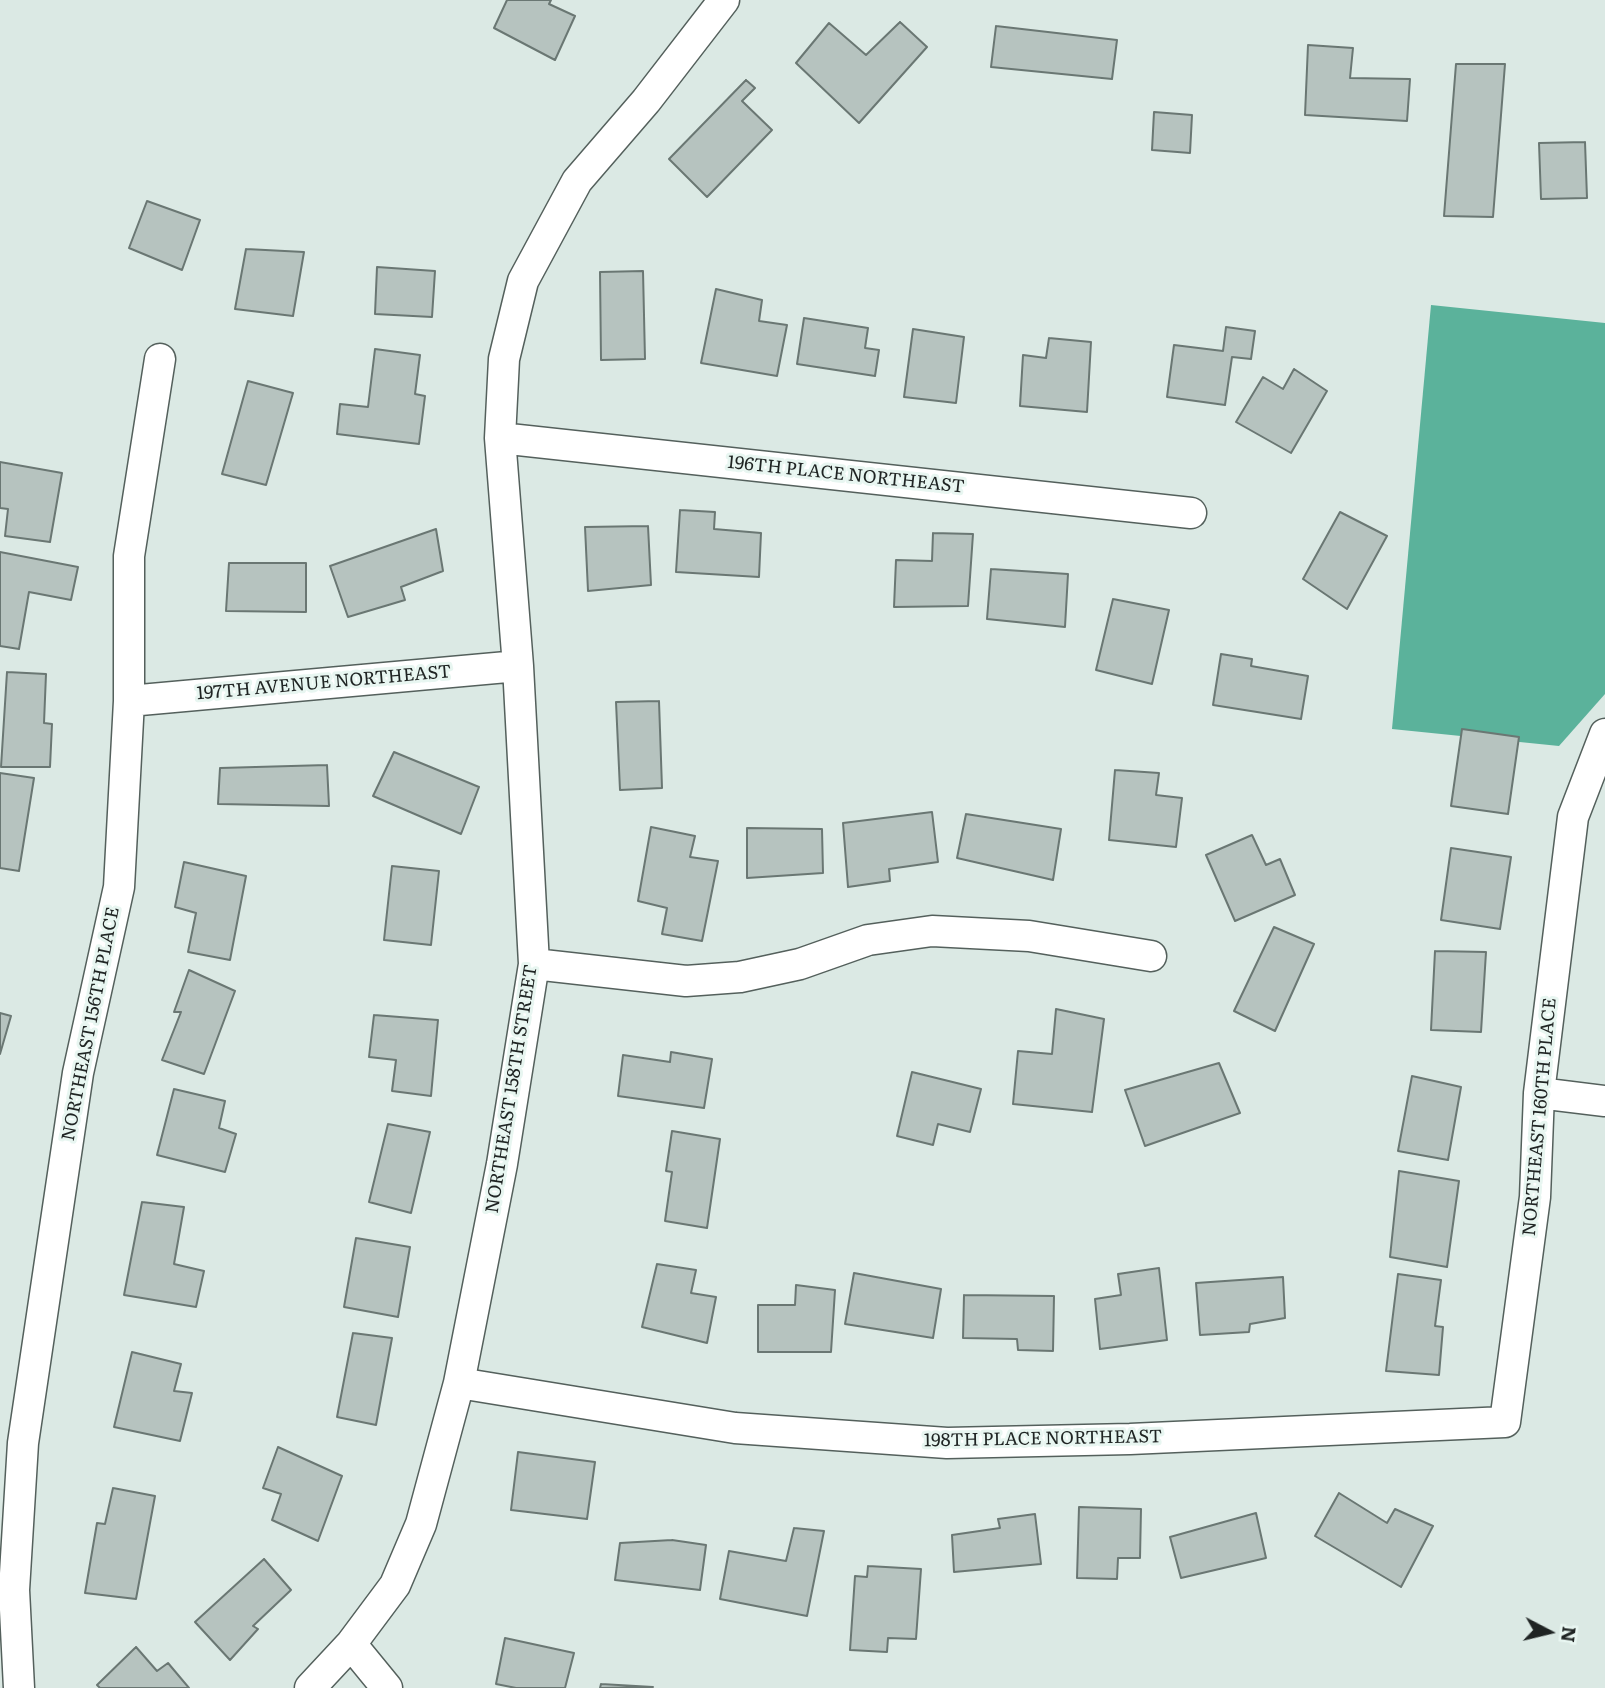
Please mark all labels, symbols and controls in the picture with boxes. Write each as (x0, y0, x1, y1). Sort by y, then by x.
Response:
street label: 196TH PLACE NORTHEAST (726, 452, 966, 498)
street label: 197TH AVENUE NORTHEAST (196, 661, 452, 705)
street label: NORTHEAST 156TH PLACE (58, 905, 124, 1143)
street label: NORTHEAST 158TH STREET (482, 963, 542, 1215)
street label: NORTHEAST 160TH PLACE (1519, 997, 1561, 1237)
street label: 198TH PLACE NORTHEAST (924, 1426, 1162, 1452)
north arrow (1514, 1597, 1584, 1667)
text: N (1555, 1625, 1585, 1644)

